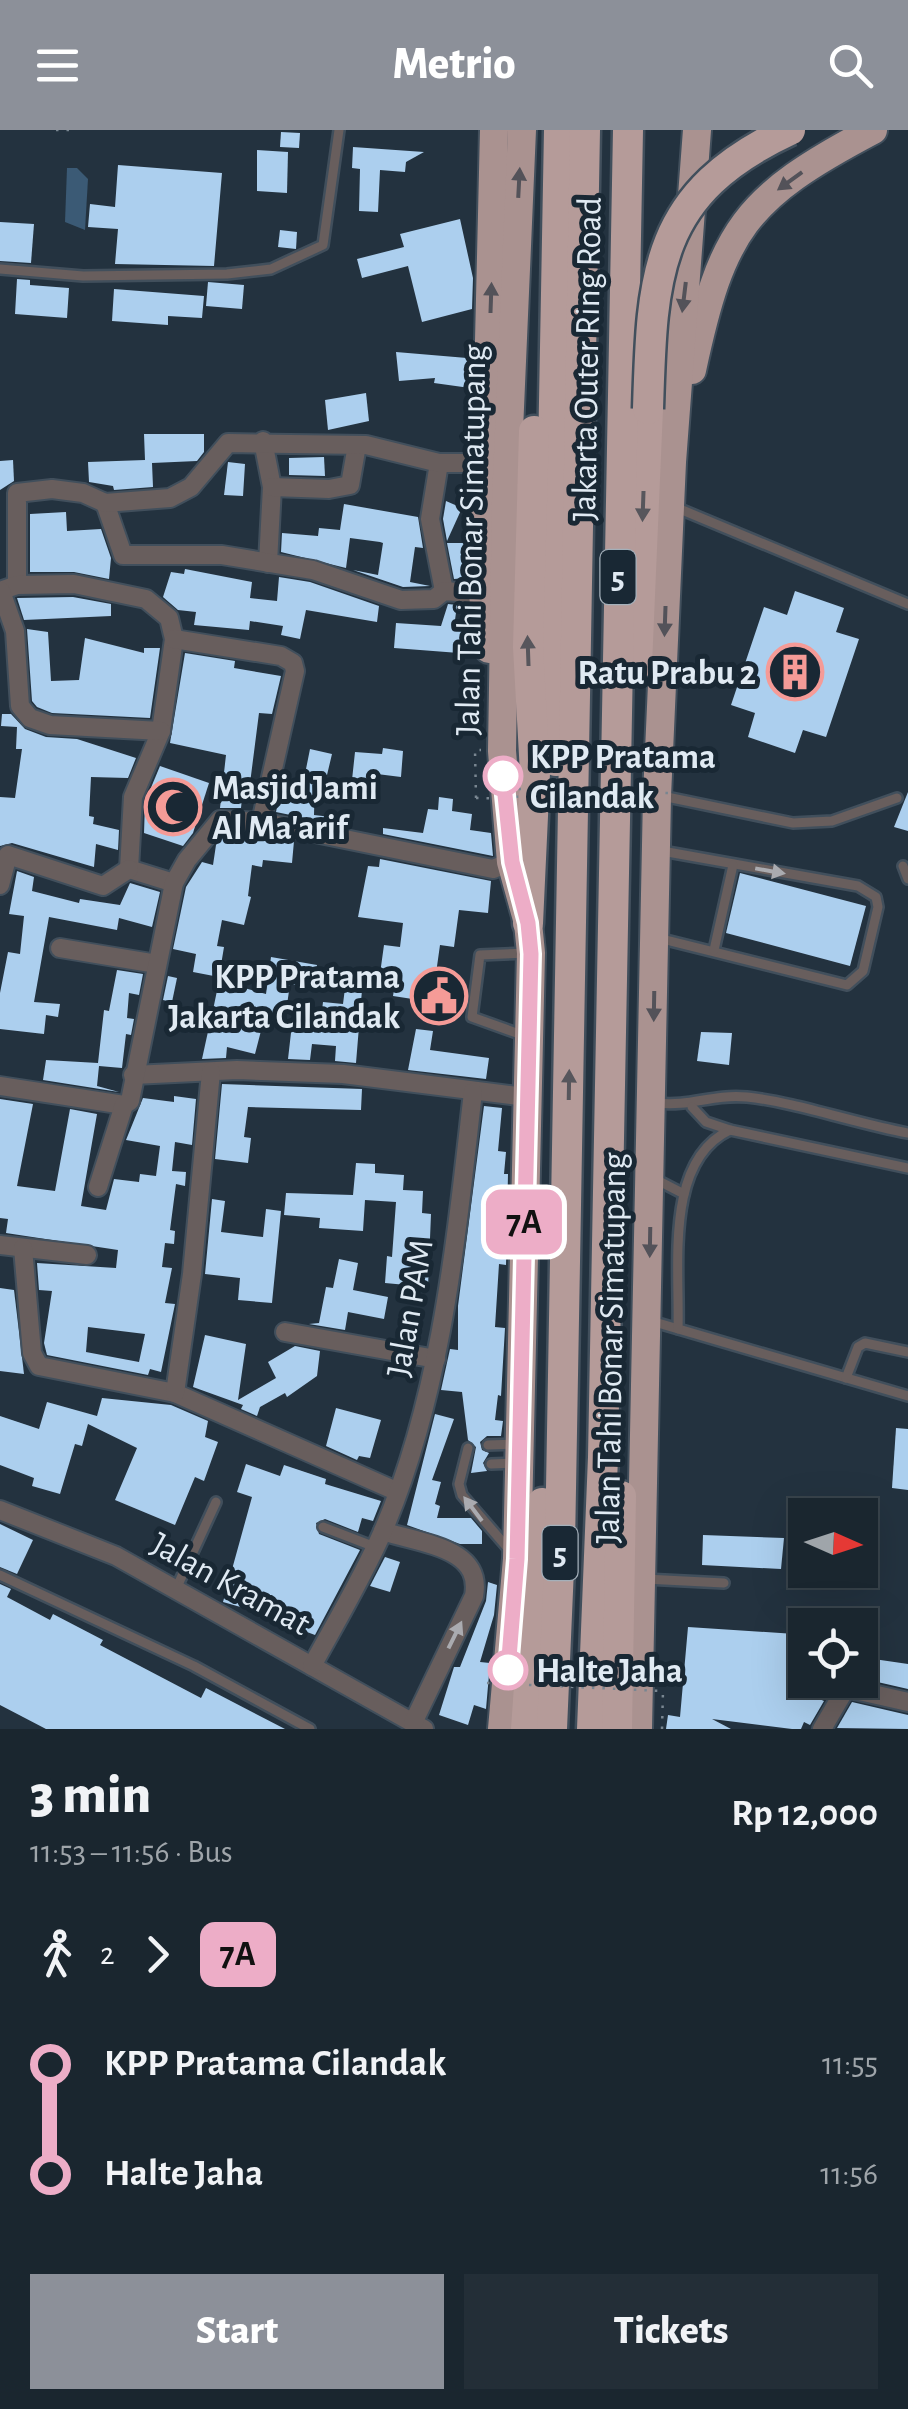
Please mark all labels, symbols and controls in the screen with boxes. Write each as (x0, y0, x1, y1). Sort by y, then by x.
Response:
icon: menu (30, 38, 85, 93)
icon: search (823, 38, 878, 93)
text: Metrio (392, 42, 516, 87)
one-way arrow (512, 167, 528, 199)
one-way arrow (777, 171, 803, 191)
street label: Jakarta Outer Ring Road (567, 197, 608, 521)
one-way arrow (676, 281, 692, 313)
one-way arrow (484, 282, 500, 314)
street label: Jalan Tahi Bonar Simatupang (451, 344, 492, 736)
one-way arrow (635, 491, 651, 523)
road number: 5 (600, 550, 636, 604)
one-way arrow (657, 606, 673, 638)
one-way arrow (520, 634, 536, 666)
building icon: Ratu Prabu 2 (765, 642, 825, 702)
place label: Ratu Prabu 2 (577, 656, 756, 691)
place label: KPP Pratama Cilandak (530, 740, 716, 815)
marker: KPP Pratama Cilandak (484, 757, 522, 795)
place label: Masjid Jami Al Ma'arif (212, 771, 378, 846)
mosque icon: Masjid Jami Al Ma'arif (143, 777, 203, 837)
one-way arrow (755, 864, 786, 879)
place label: KPP Pratama Jakarta Cilandak (168, 960, 401, 1035)
public building icon: KPP Pratama Jakarta Cilandak (409, 966, 469, 1026)
one-way arrow (646, 990, 662, 1022)
one-way arrow (561, 1068, 577, 1100)
street label: Jalan Tahi Bonar Simatupang (591, 1152, 632, 1544)
line badge: 7A (479, 1190, 569, 1254)
text: 7A (506, 1205, 542, 1240)
one-way arrow (642, 1226, 658, 1258)
street label: Jalan PAM (381, 1237, 440, 1380)
one-way arrow (463, 1497, 484, 1522)
north arrow (788, 1498, 878, 1588)
map controls (788, 1498, 878, 1698)
street label: Jalan Kramat (145, 1526, 316, 1642)
road number: 5 (542, 1526, 578, 1580)
button: locate (788, 1608, 878, 1698)
one-way arrow (447, 1620, 464, 1649)
marker: Halte Jaha (489, 1651, 527, 1689)
place label: Halte Jaha (536, 1654, 683, 1689)
text: 3 min (30, 1768, 151, 1823)
text: Rp 12,000 (731, 1795, 878, 1833)
text: 11:53 – 11:56 · Bus (30, 1836, 233, 1868)
icon: walk (30, 1927, 85, 1982)
icon: forward (130, 1927, 185, 1982)
text: 7A (220, 1937, 256, 1972)
text: 2 (100, 1938, 115, 1970)
text: KPP Pratama Cilandak (104, 2045, 446, 2083)
text: 11:55 (822, 2048, 878, 2080)
text: Halte Jaha (104, 2155, 263, 2193)
text: 11:56 (820, 2158, 878, 2190)
button: Start (30, 2274, 444, 2389)
button: Tickets (464, 2274, 878, 2389)

